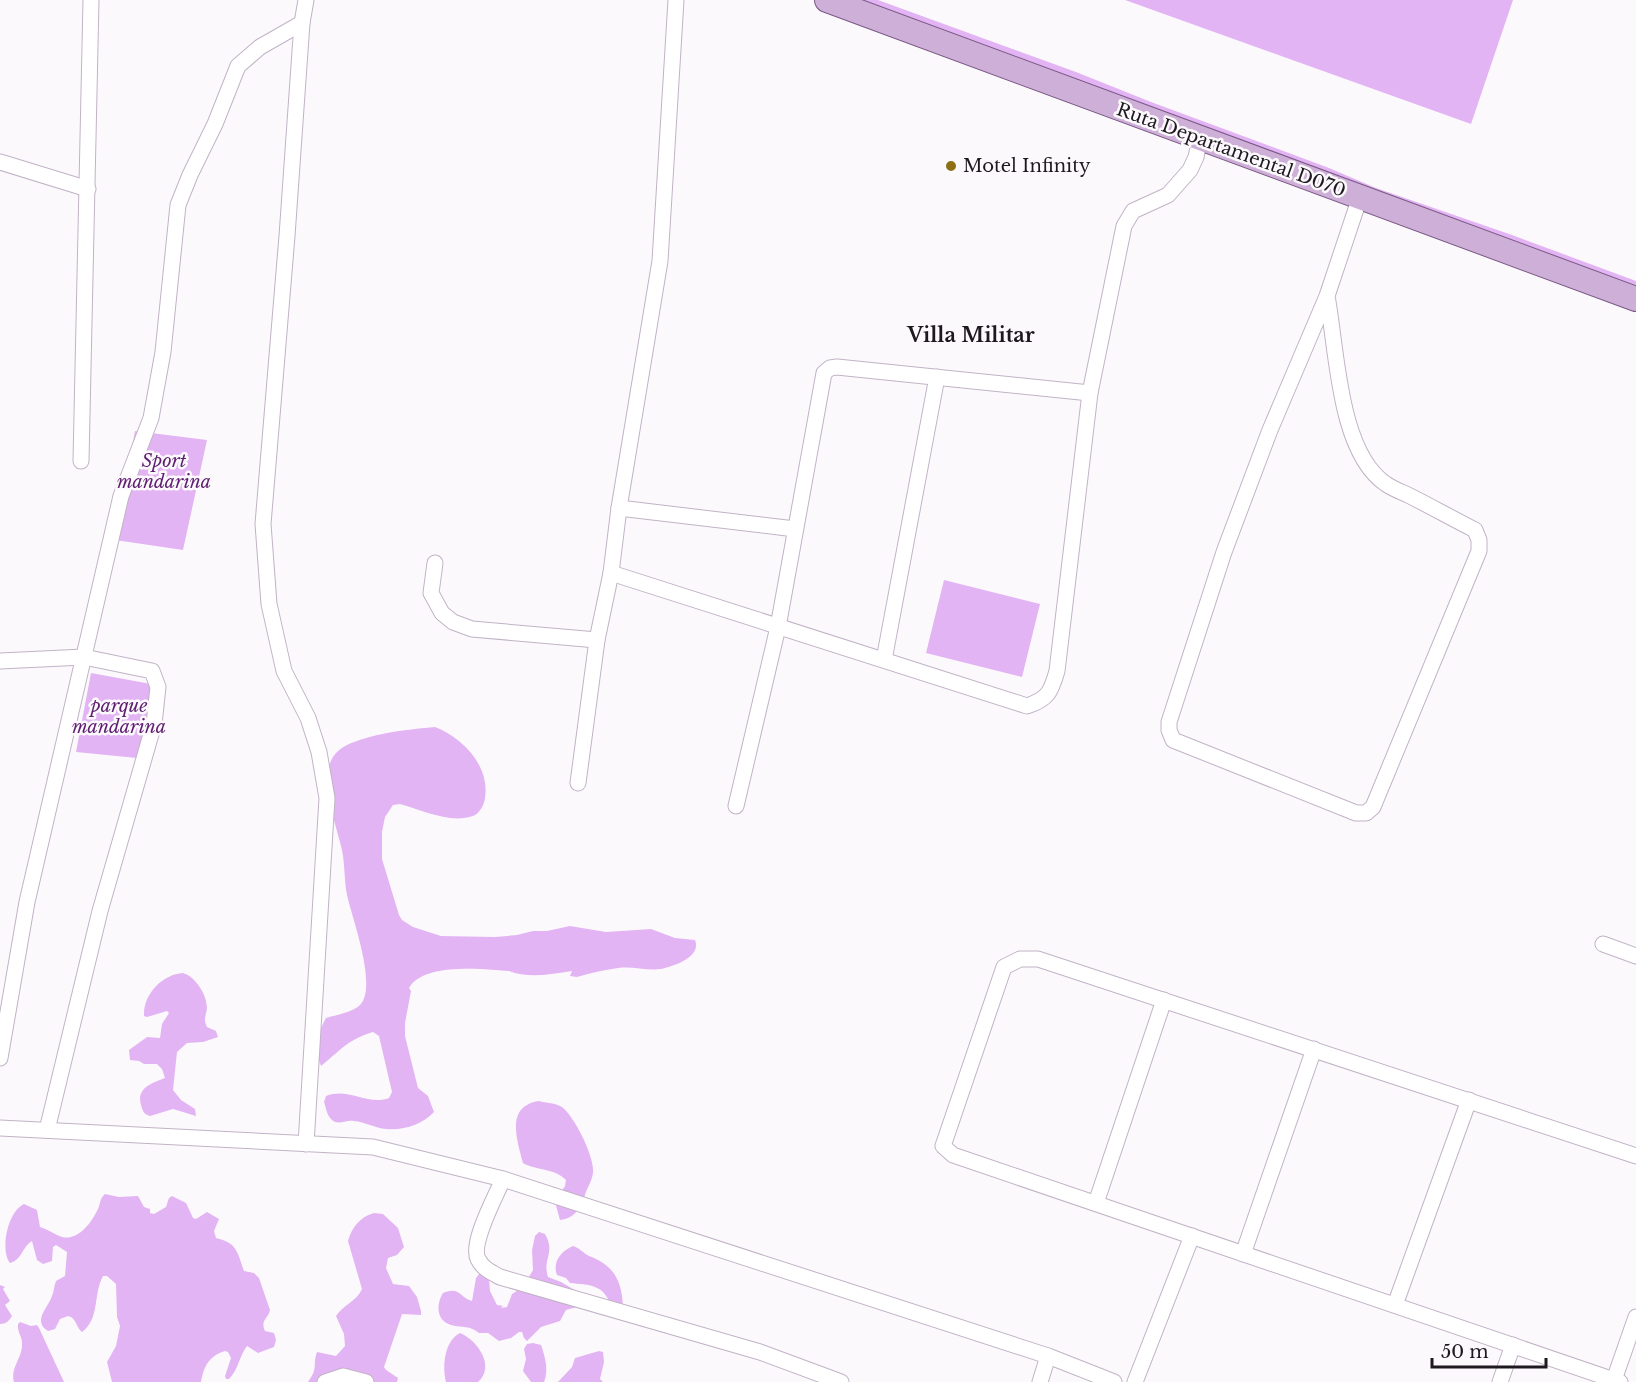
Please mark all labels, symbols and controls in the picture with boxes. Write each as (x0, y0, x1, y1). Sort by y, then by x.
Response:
street label: Ruta Departamental D070 (1113, 98, 1349, 202)
place label: Motel Infinity (963, 155, 1091, 177)
marker: Motel Infinity (944, 159, 958, 173)
district label: Villa Militar (906, 323, 1035, 347)
park label: Sport mandarina (117, 450, 211, 493)
park label: parque mandarina (72, 695, 166, 738)
scale bar (1432, 1331, 1546, 1369)
text: 50 m (1441, 1341, 1489, 1363)

